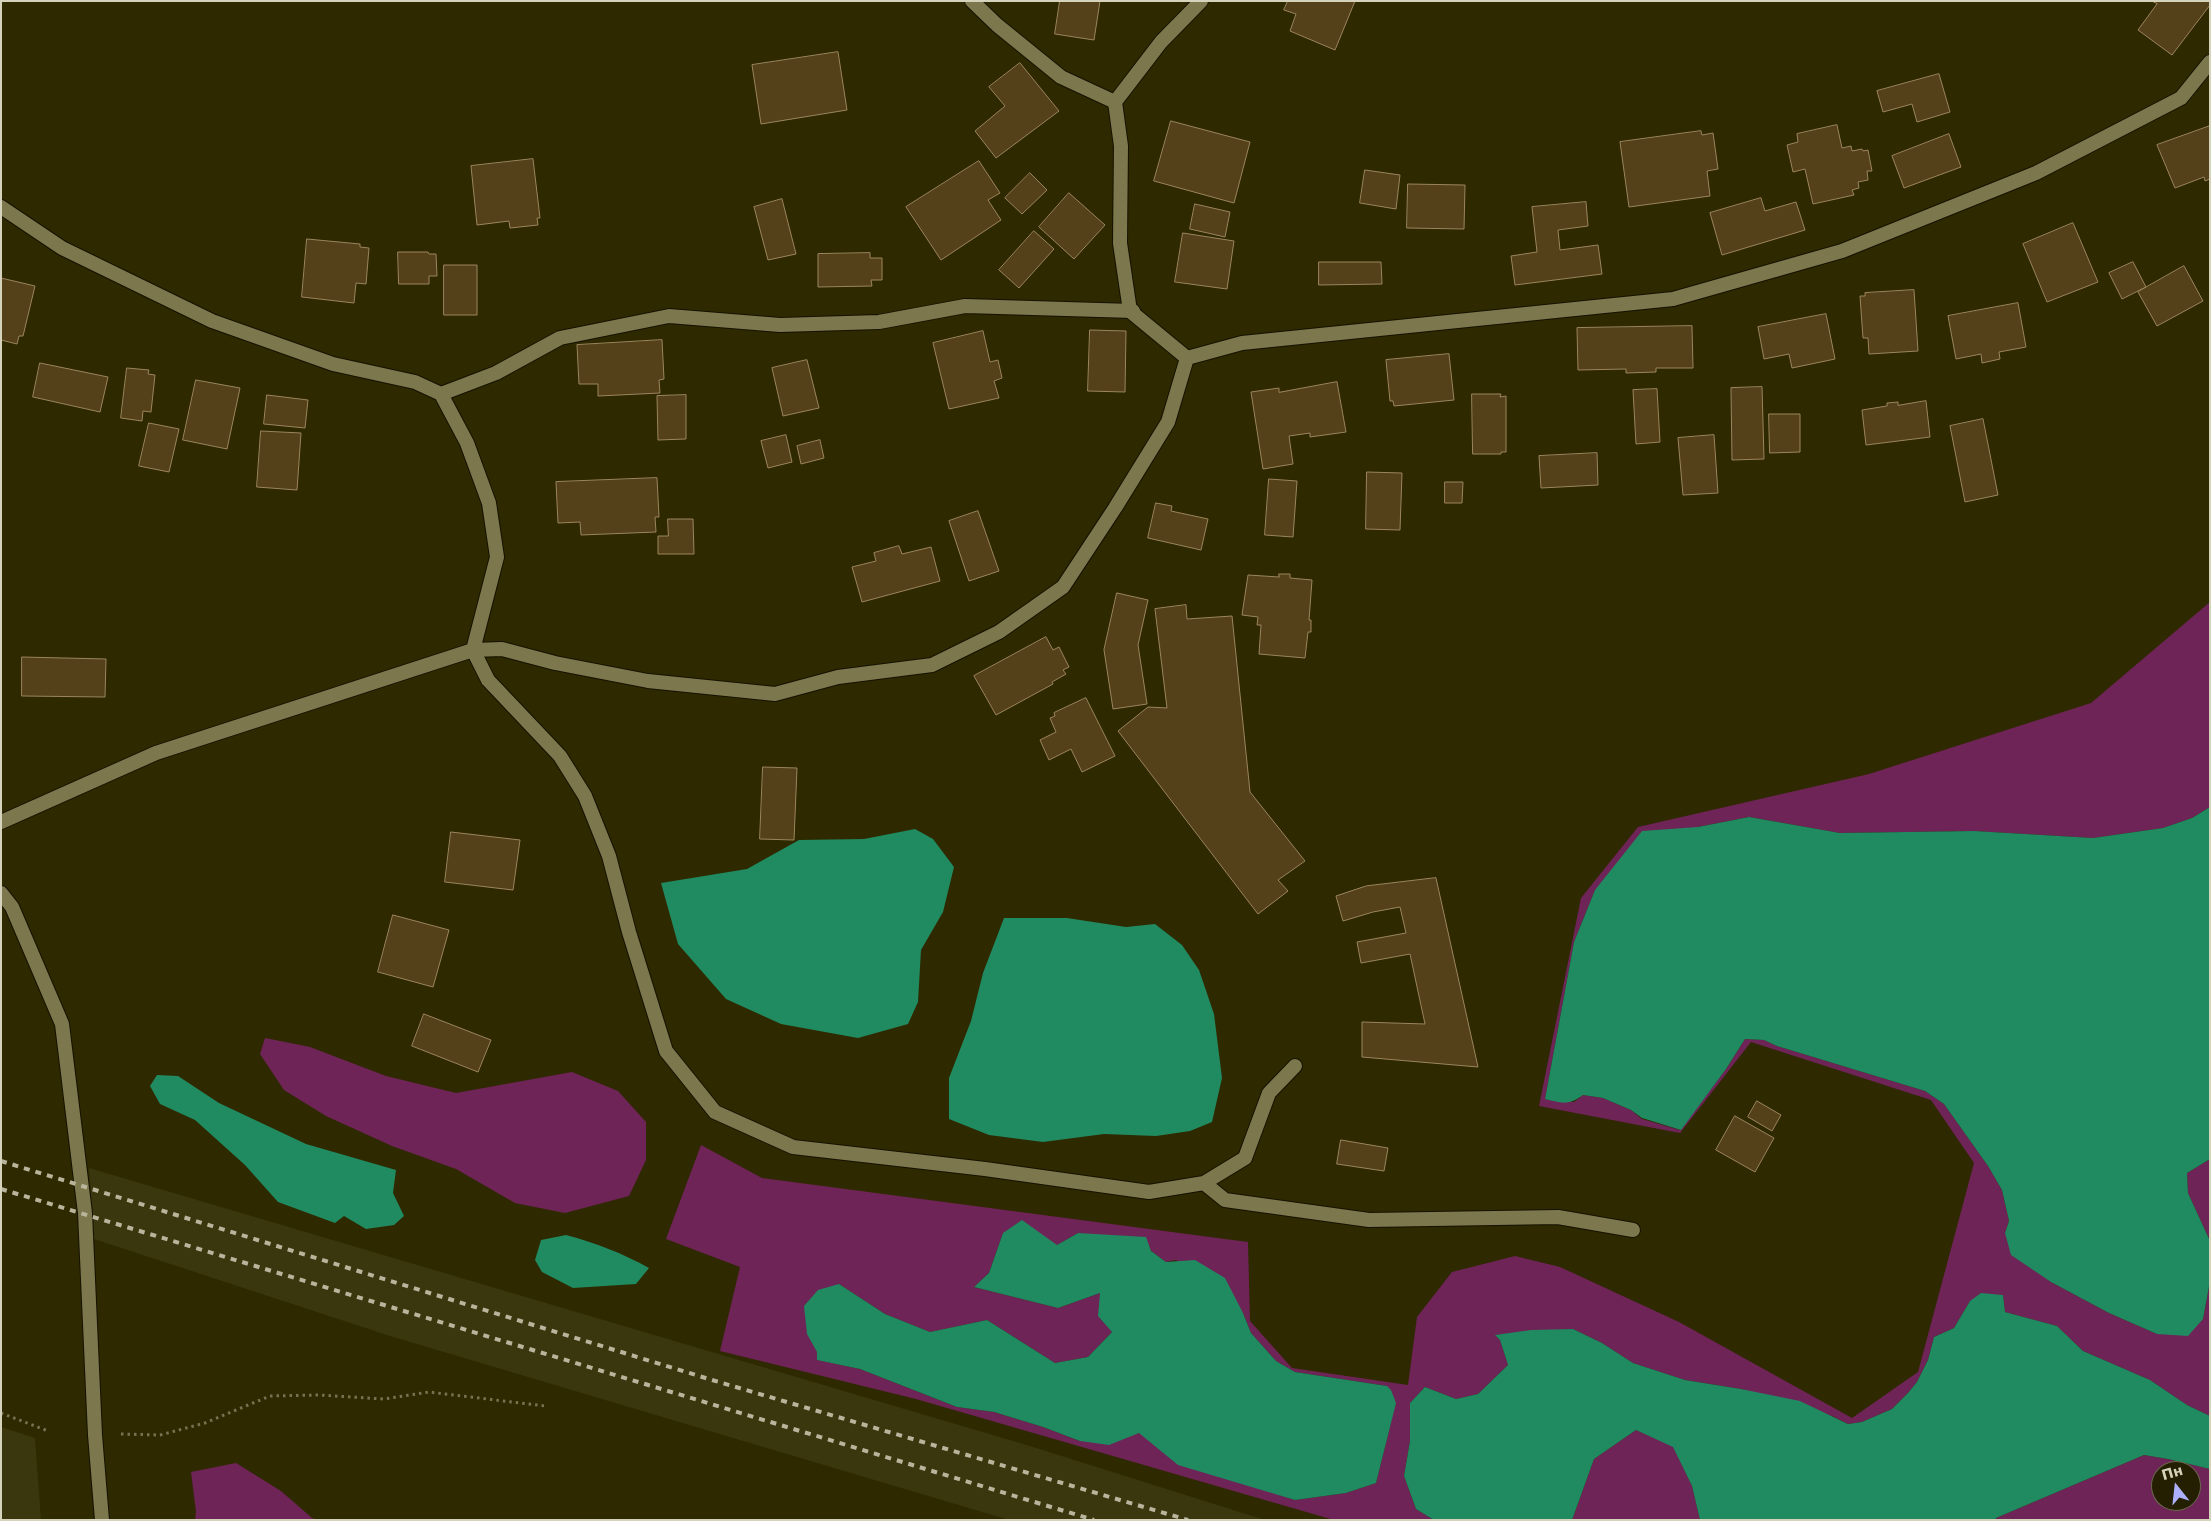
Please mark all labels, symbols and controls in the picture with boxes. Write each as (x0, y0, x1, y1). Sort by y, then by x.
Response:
north arrow (2151, 1461, 2201, 1511)
text: Пн (2160, 1462, 2185, 1483)

